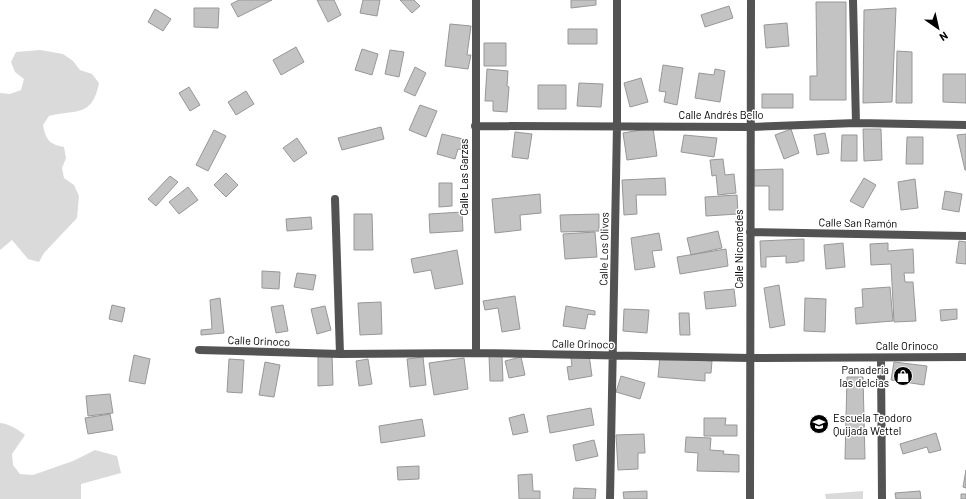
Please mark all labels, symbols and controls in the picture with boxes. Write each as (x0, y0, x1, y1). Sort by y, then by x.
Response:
north arrow (918, 8, 958, 48)
text: N (937, 29, 951, 44)
street label: Calle Andrés Bello (679, 108, 763, 121)
street label: Calle Las Garzas (457, 139, 470, 215)
street label: Calle Nicomedes (732, 209, 745, 289)
street label: Calle Los Olivos (596, 212, 611, 286)
street label: Calle San Ramón (819, 215, 898, 230)
street label: Calle Orinoco (228, 333, 290, 348)
street label: Calle Orinoco (552, 336, 614, 351)
street label: Calle Orinoco (876, 339, 938, 352)
place label: Panadería las delcias (840, 363, 889, 389)
shop icon: Panadería las delcias (892, 365, 914, 387)
place label: Escuela Teodoro Quijada Wettel (833, 411, 912, 437)
school or university icon: Escuela Teodoro Quijada Wettel (808, 413, 830, 435)

